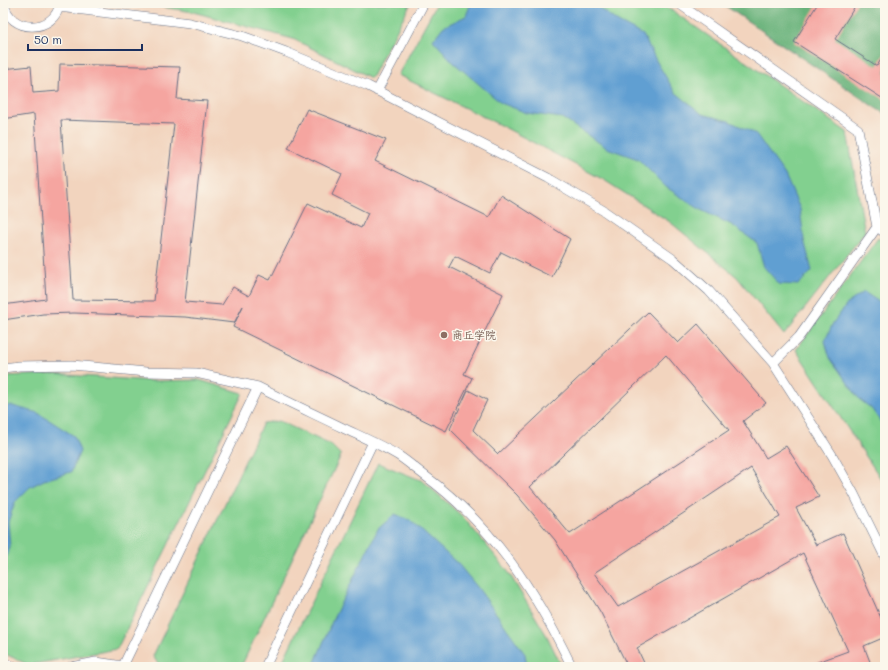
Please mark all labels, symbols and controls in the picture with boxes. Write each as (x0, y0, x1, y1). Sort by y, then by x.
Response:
scale bar (28, 26, 142, 52)
text: 50 m (34, 31, 62, 47)
place label: 商丘学院 (452, 327, 496, 342)
marker: 商丘学院 (439, 330, 449, 340)

